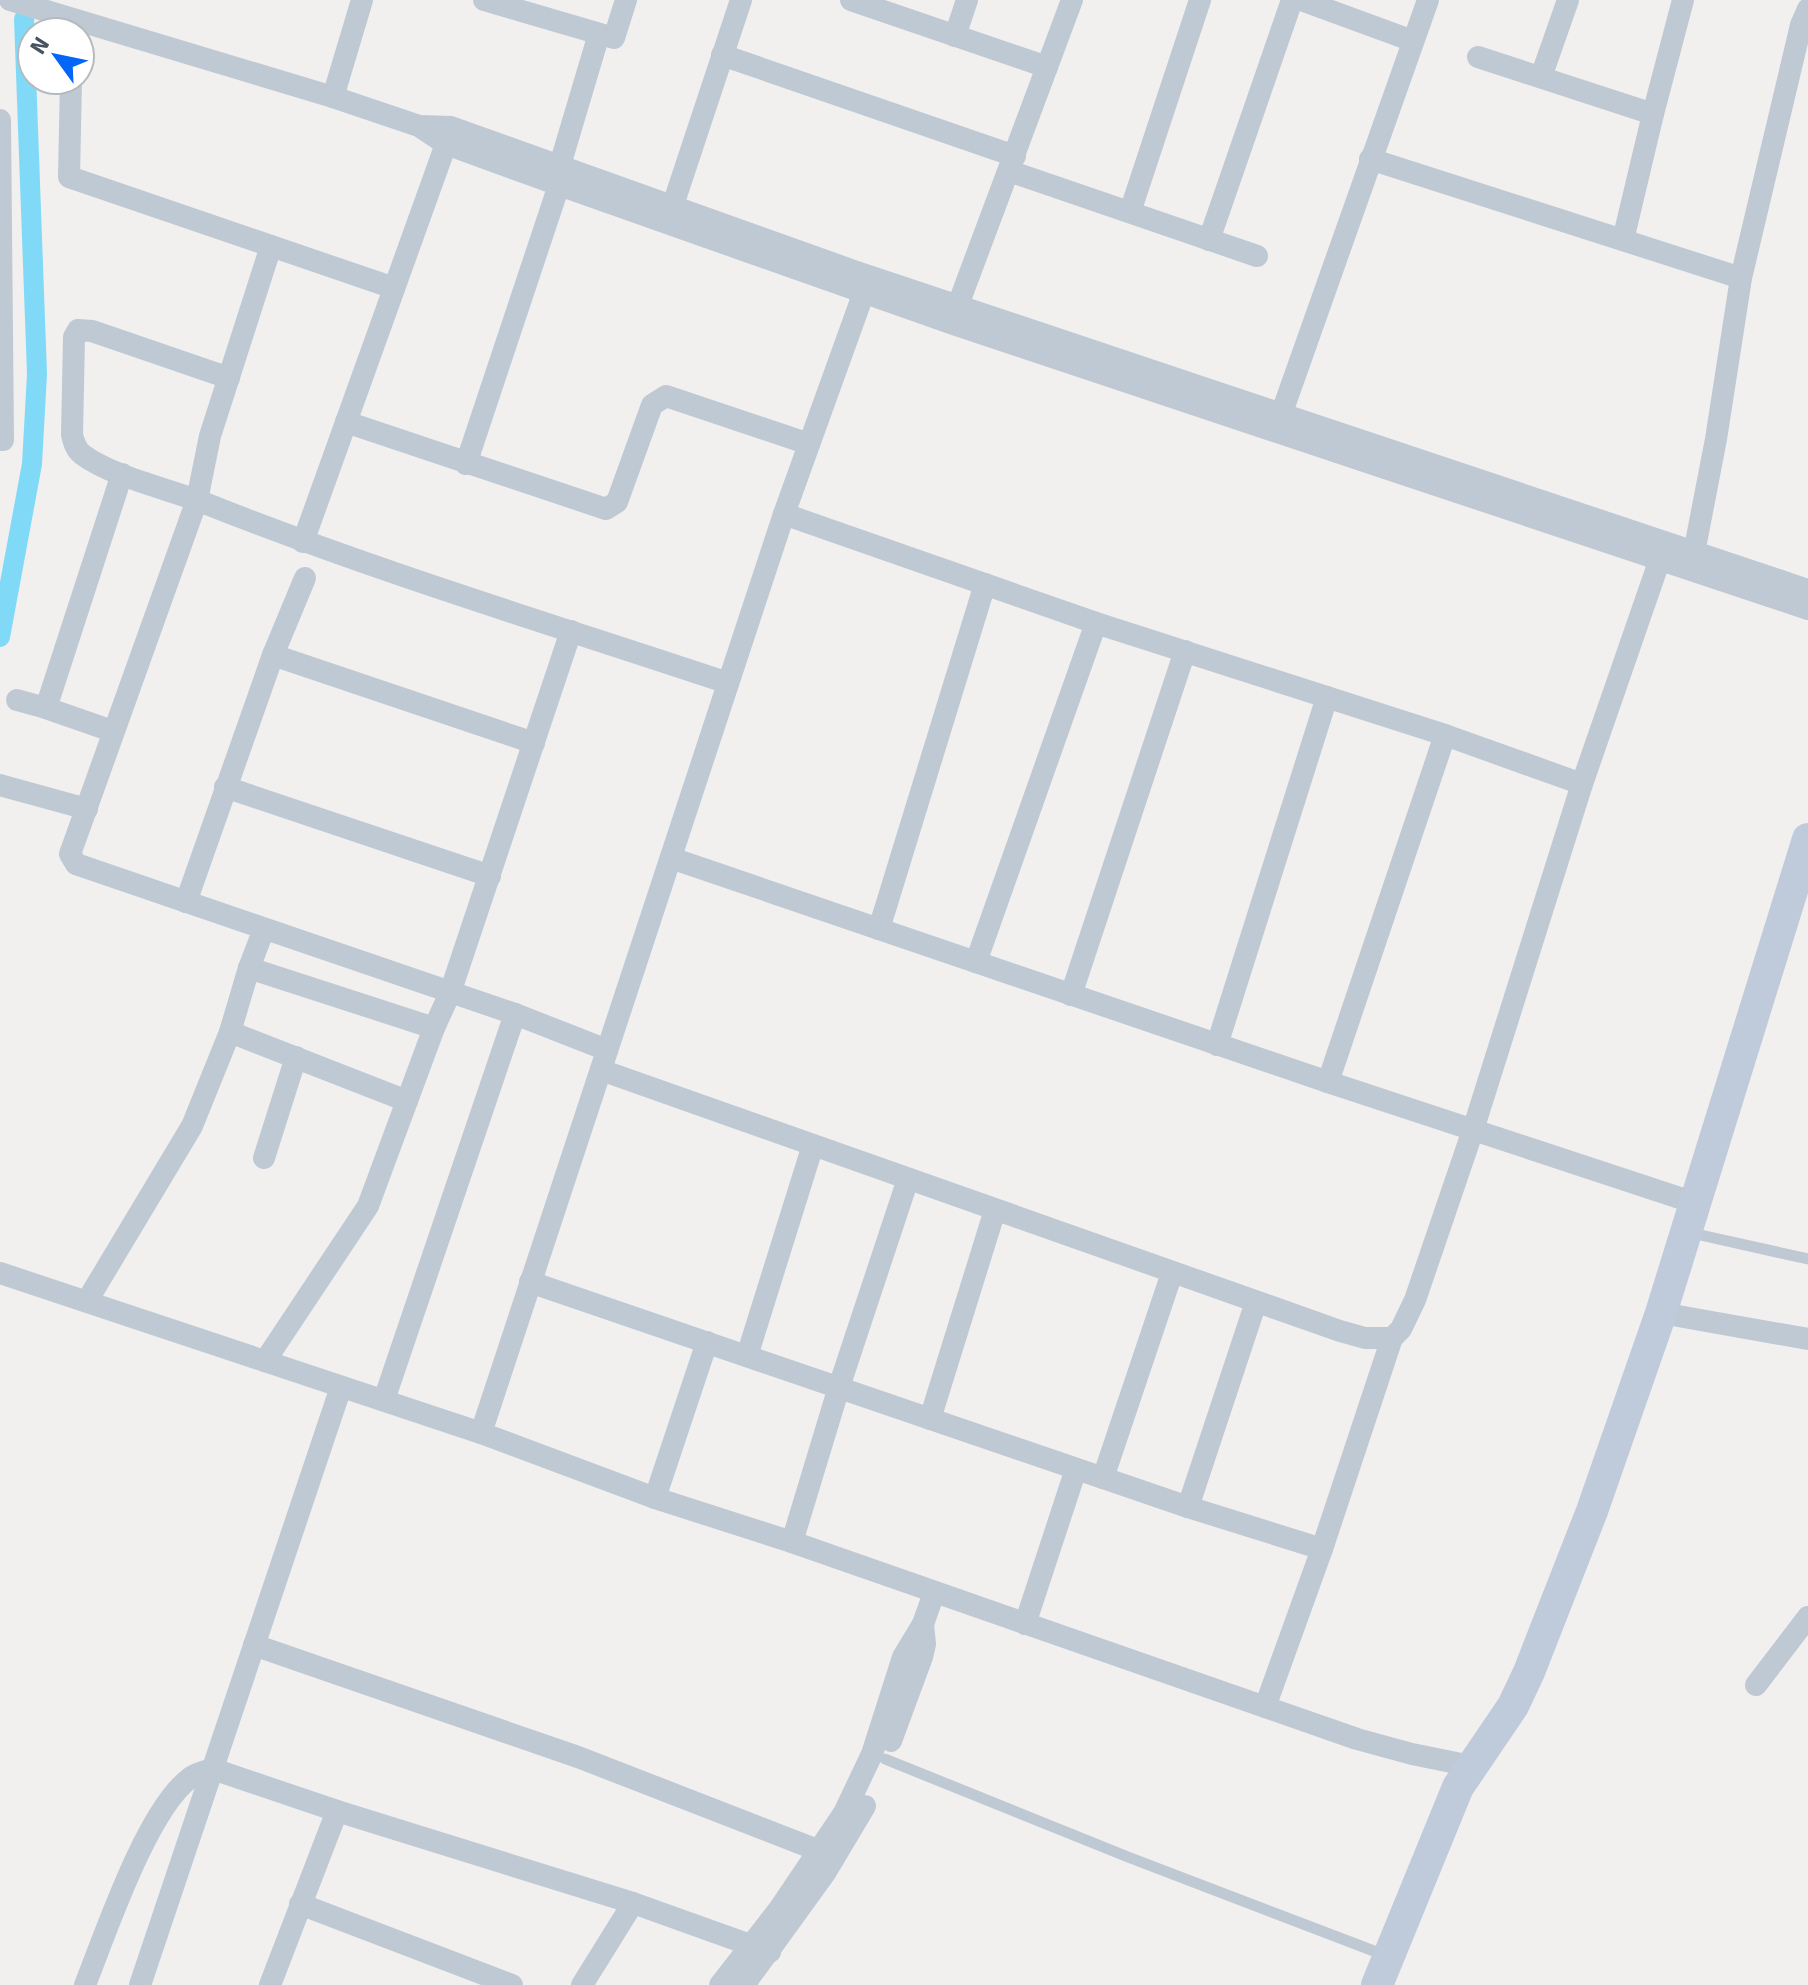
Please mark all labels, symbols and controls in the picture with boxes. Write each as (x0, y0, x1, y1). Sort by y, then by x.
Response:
north arrow (16, 16, 96, 96)
text: N (24, 32, 55, 59)

